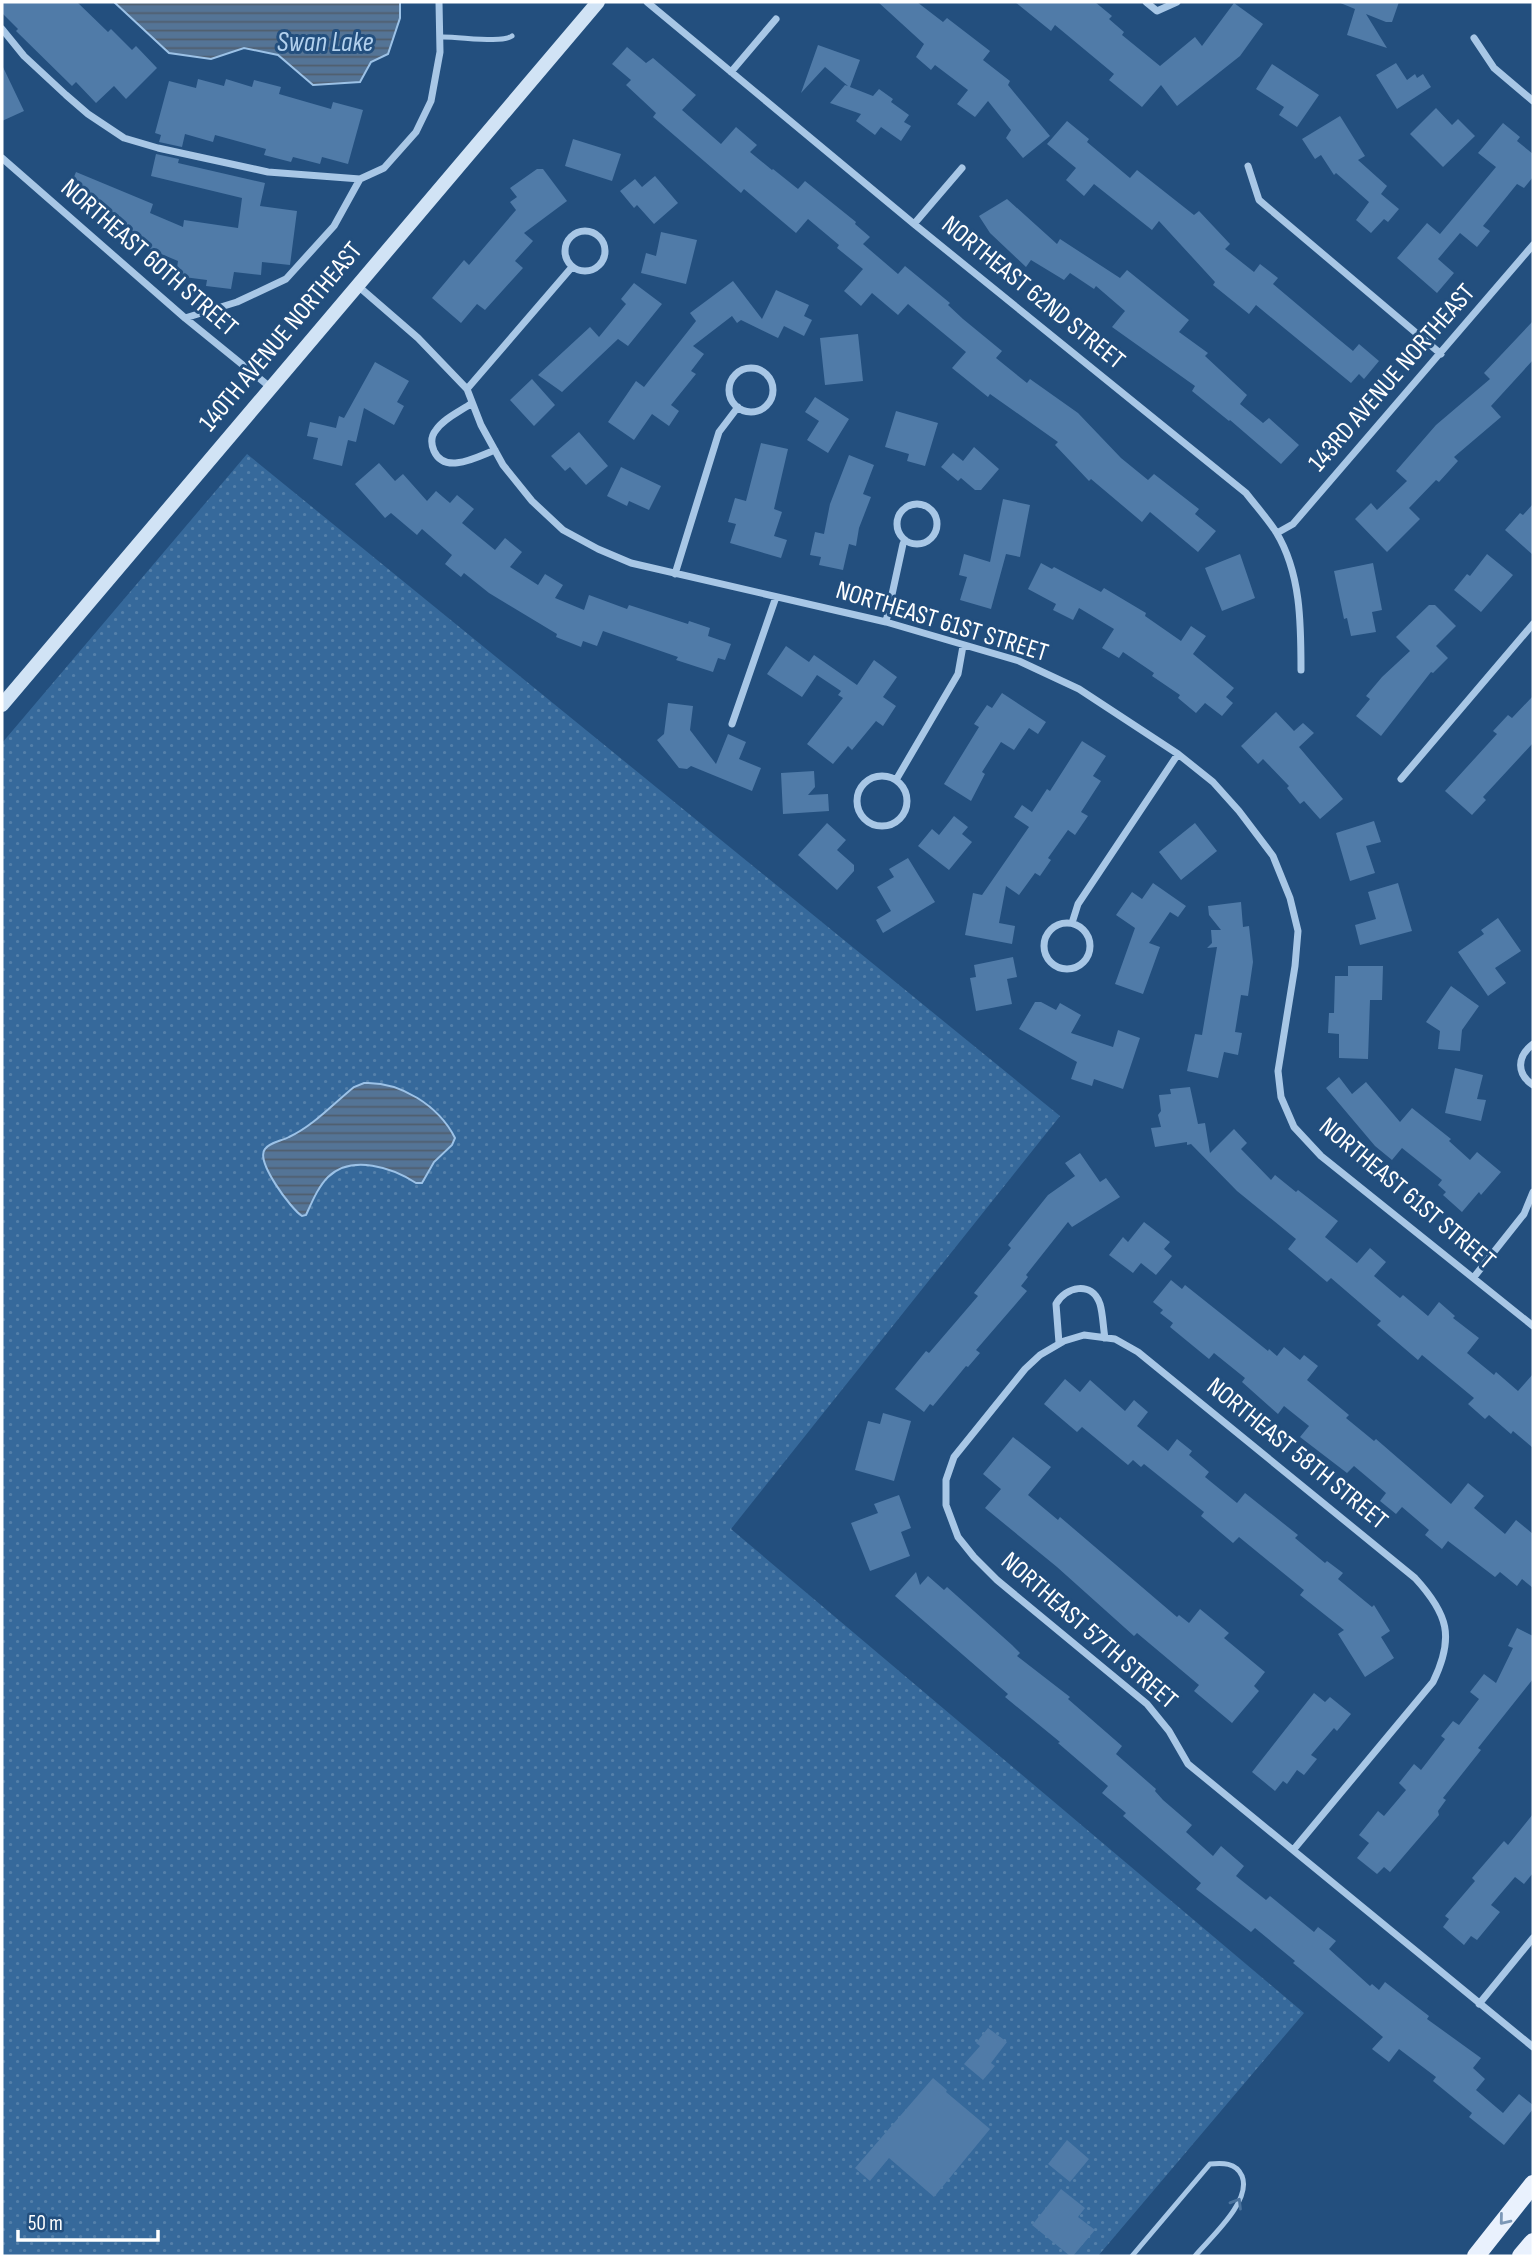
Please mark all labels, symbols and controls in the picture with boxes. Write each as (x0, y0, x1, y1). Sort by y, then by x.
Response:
water label: Swan Lake (277, 26, 373, 59)
street label: NORTHEAST 60TH STREET (54, 173, 244, 343)
street label: NORTHEAST 62ND STREET (935, 210, 1131, 376)
street label: 140TH AVENUE NORTHEAST (193, 236, 369, 438)
street label: 143RD AVENUE NORTHEAST (1302, 278, 1482, 478)
street label: NORTHEAST 61ST STREET (832, 575, 1052, 669)
street label: NORTHEAST 61ST STREET (1313, 1111, 1501, 1277)
street label: NORTHEAST 58TH STREET (1200, 1371, 1394, 1537)
street label: NORTHEAST 57TH STREET (994, 1546, 1184, 1716)
scale bar (18, 2198, 158, 2242)
one-way arrow (1229, 2198, 1242, 2211)
text: 50 m (28, 2211, 63, 2236)
one-way arrow (1500, 2212, 1513, 2225)

